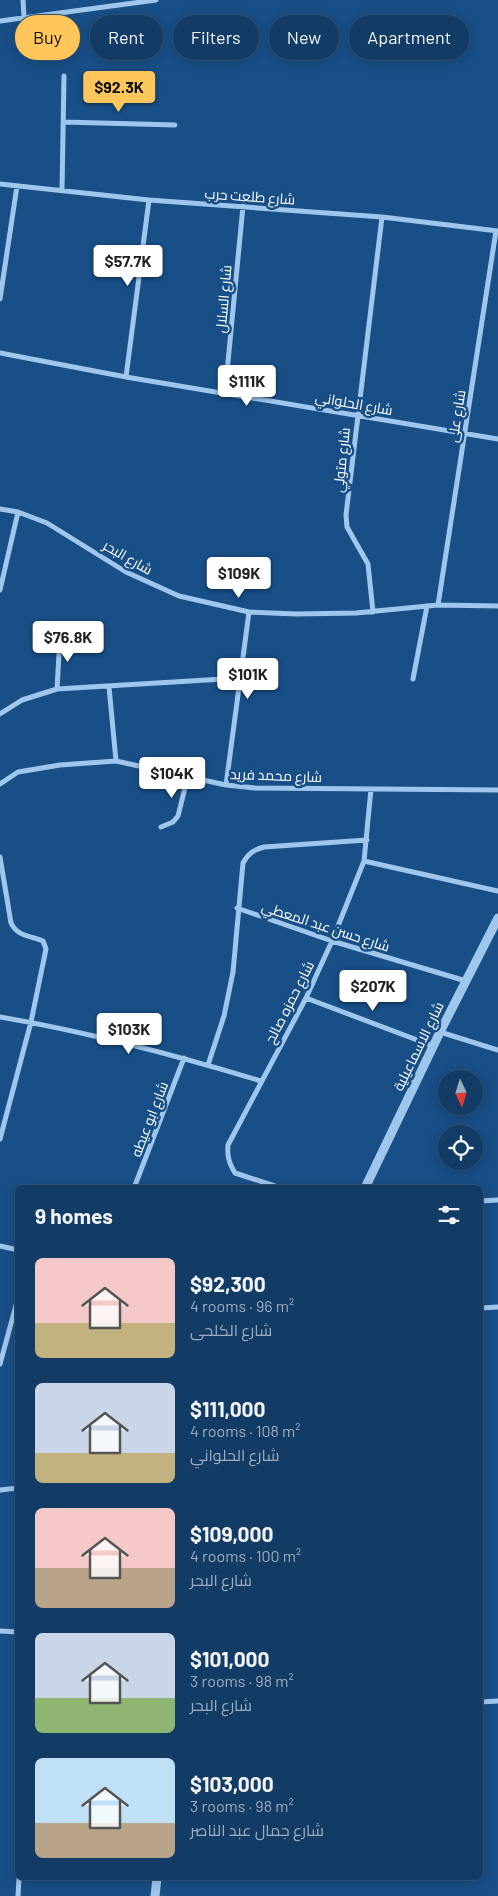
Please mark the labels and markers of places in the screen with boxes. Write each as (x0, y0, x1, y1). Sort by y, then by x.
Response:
pin: $92.3K (78, 70, 160, 113)
pin: $57.7K (87, 244, 169, 287)
pin: $111K (212, 364, 282, 407)
pin: $109K (204, 556, 274, 599)
pin: $76.8K (27, 620, 109, 663)
pin: $101K (213, 658, 283, 700)
pin: $104K (137, 756, 207, 799)
pin: $207K (338, 970, 408, 1012)
pin: $103K (94, 1012, 164, 1055)

